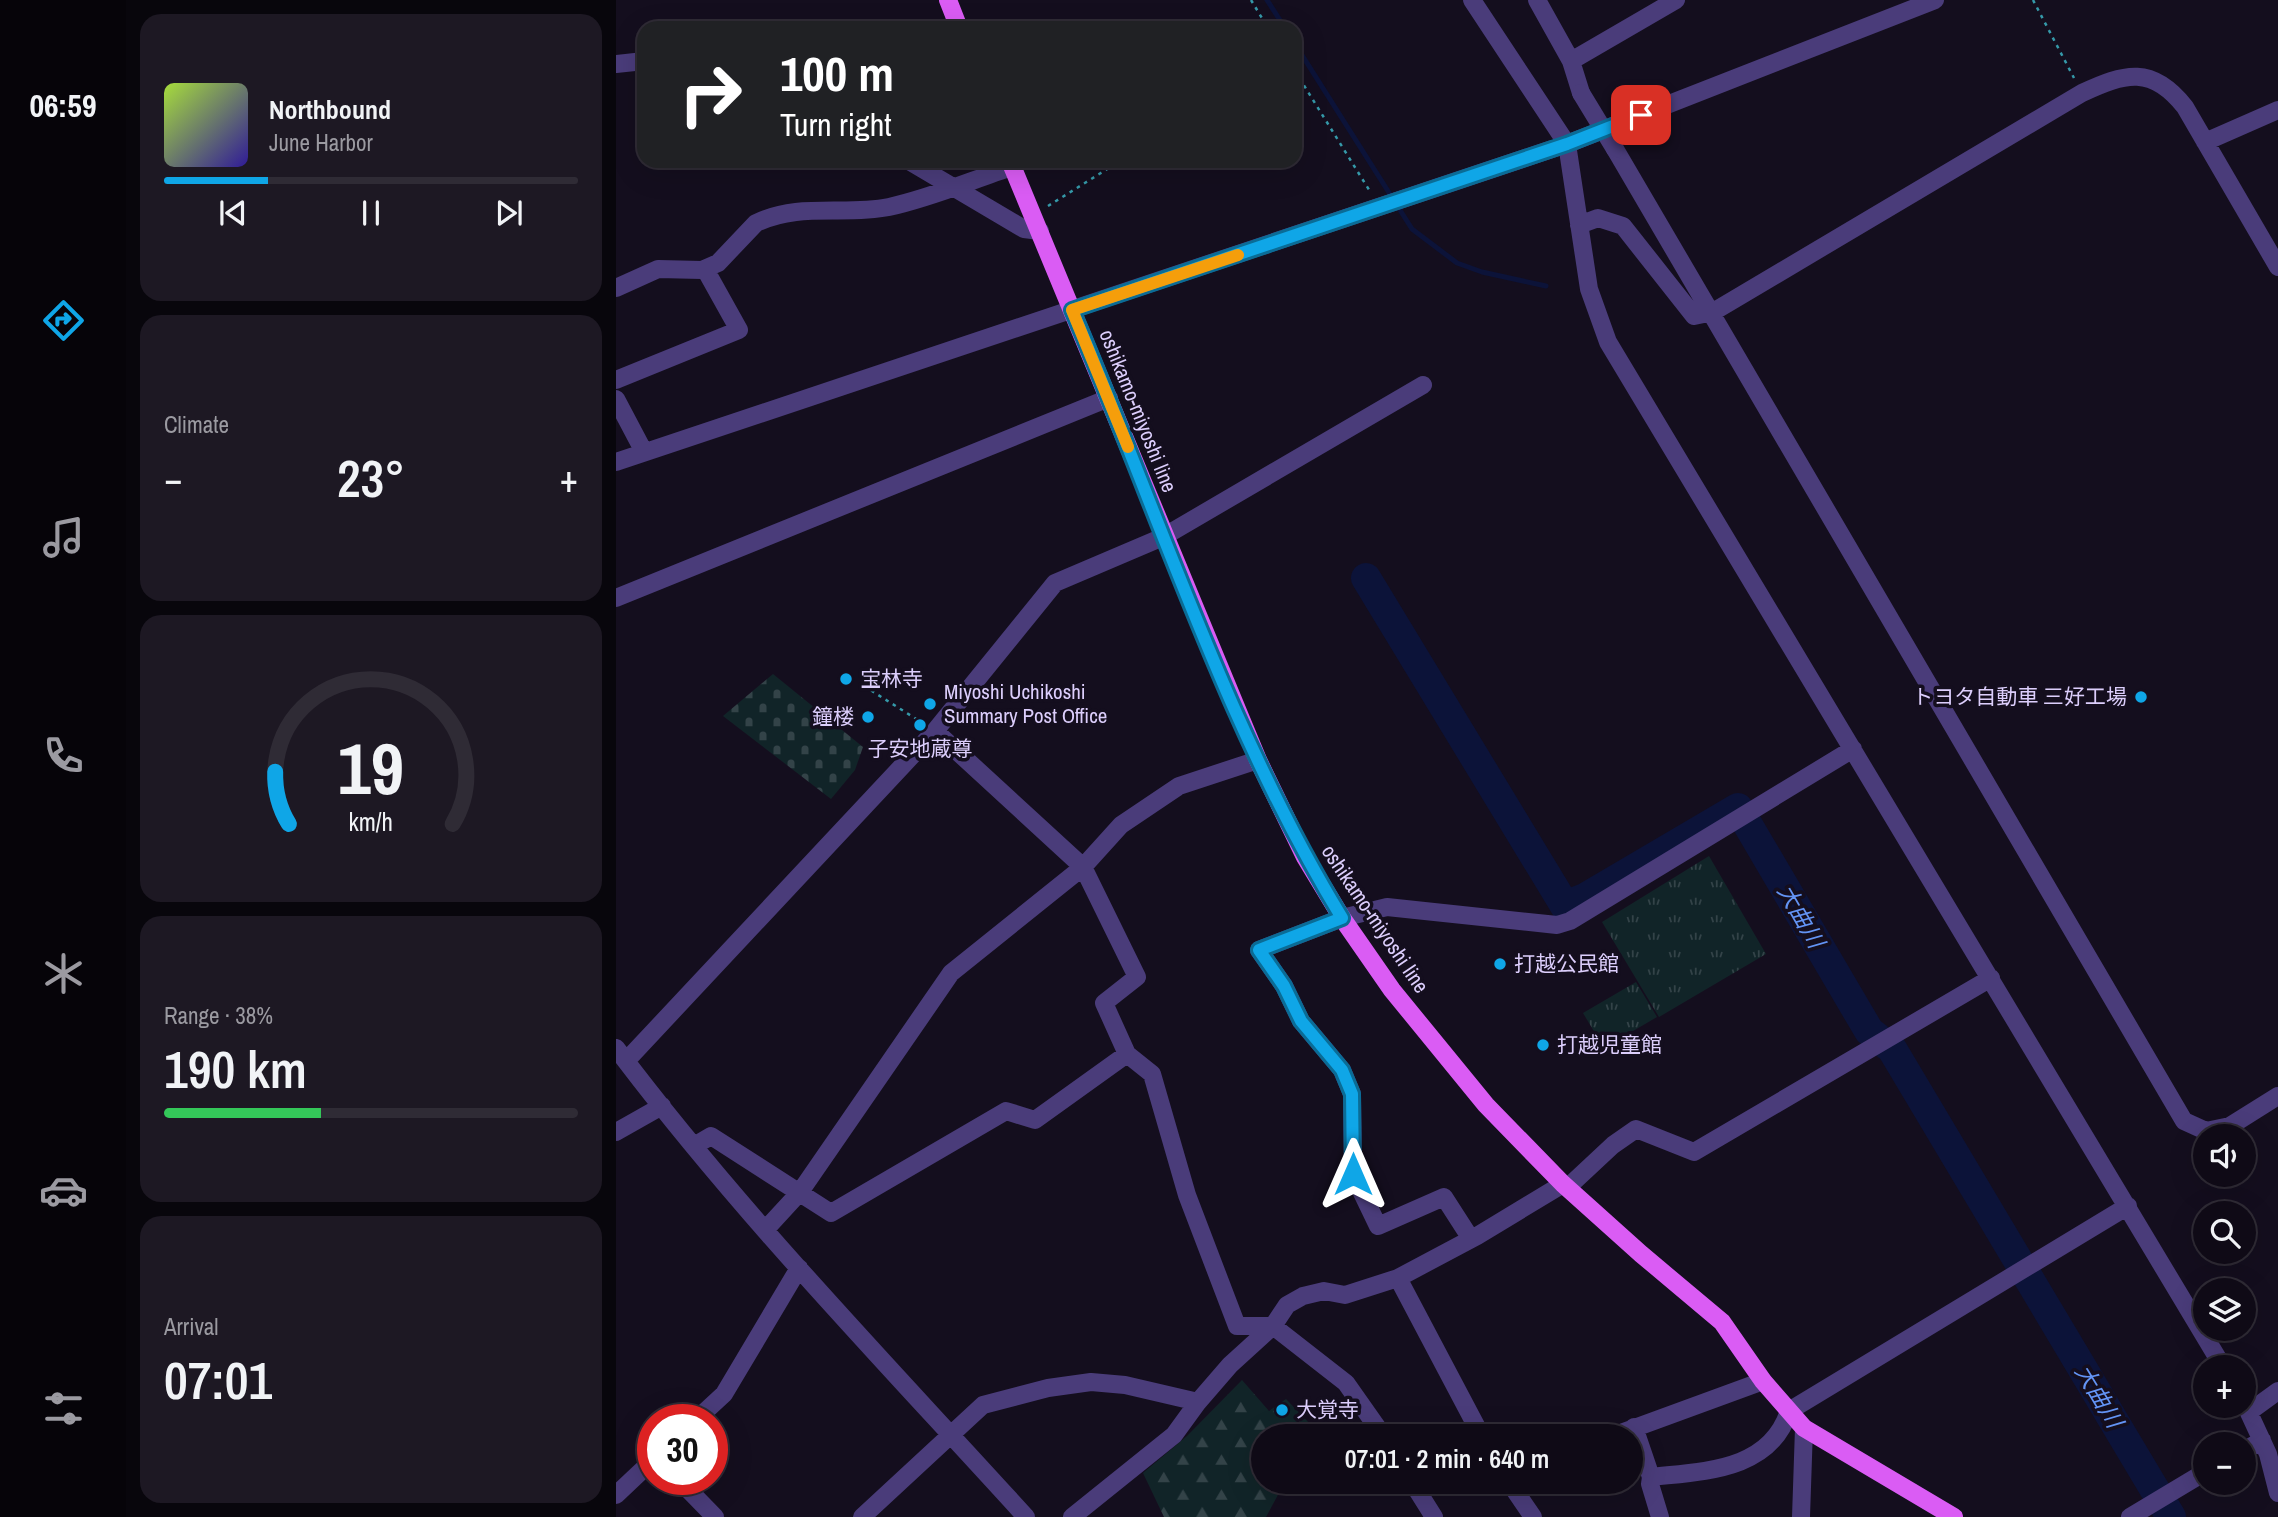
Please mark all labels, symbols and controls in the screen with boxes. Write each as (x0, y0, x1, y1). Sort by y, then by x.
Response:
text: 100 m (780, 40, 894, 106)
icon: right (665, 49, 756, 140)
text: 06:59 (29, 84, 97, 127)
pin (1611, 85, 1671, 145)
text: Northbound (269, 92, 391, 127)
icon: arrive (1622, 96, 1660, 134)
text: Turn right (780, 103, 892, 146)
text: June Harbor (269, 127, 373, 158)
icon: previous (214, 194, 252, 232)
icon: pause (352, 194, 390, 232)
icon: next (490, 194, 528, 232)
icon: directions (39, 296, 88, 345)
street label: oshikamo-miyoshi line (1093, 325, 1184, 497)
text: Climate (164, 409, 229, 440)
text: 23° (337, 443, 405, 513)
text: − (164, 453, 182, 504)
text: + (560, 453, 578, 504)
icon: music (39, 513, 88, 562)
place label: 宝林寺 (860, 664, 923, 693)
marker: 宝林寺 (838, 671, 854, 687)
place label: Miyoshi Uchikoshi Summary Post Office (944, 677, 1107, 730)
place label: トヨタ自動車 三好工場 (1912, 682, 2127, 711)
marker: トヨタ自動車 三好工場 (2133, 689, 2149, 705)
marker: Miyoshi Uchikoshi Summary Post Office (922, 696, 938, 712)
place label: 鐘楼 (812, 702, 854, 731)
marker: 鐘楼 (860, 709, 876, 725)
marker: 子安地蔵尊 (912, 717, 928, 733)
text: 19 (338, 720, 404, 818)
icon: phone (39, 731, 88, 780)
place label: 子安地蔵尊 (868, 734, 973, 763)
text: km/h (349, 805, 393, 839)
street label: oshikamo-miyoshi line (1315, 839, 1436, 999)
water label: 大曲川 (1771, 878, 1834, 956)
icon: climate (39, 949, 88, 998)
place label: 打越公民館 (1514, 949, 1619, 978)
marker: 打越公民館 (1492, 956, 1508, 972)
text: Range · 38% (164, 1000, 273, 1031)
place label: 打越児童館 (1557, 1030, 1662, 1059)
text: 190 km (164, 1034, 307, 1104)
marker: 打越児童館 (1535, 1037, 1551, 1053)
map controls (2193, 1124, 2256, 1495)
button: sound (2193, 1124, 2256, 1187)
position arrow (1316, 1137, 1390, 1211)
icon: car (39, 1166, 88, 1215)
button: search (2193, 1201, 2256, 1264)
button: layers (2193, 1278, 2256, 1341)
text: Arrival (164, 1311, 219, 1342)
text: 07:01 (164, 1345, 272, 1415)
button: + (2193, 1355, 2256, 1418)
water label: 大曲川 (2068, 1358, 2132, 1436)
icon: filters (39, 1384, 88, 1433)
place label: 大覚寺 (1296, 1395, 1359, 1424)
marker: 大覚寺 (1274, 1402, 1290, 1418)
speed limit sign: 30 (637, 1404, 728, 1495)
button: − (2193, 1432, 2256, 1495)
text: 07:01 · 2 min · 640 m (1345, 1441, 1549, 1476)

